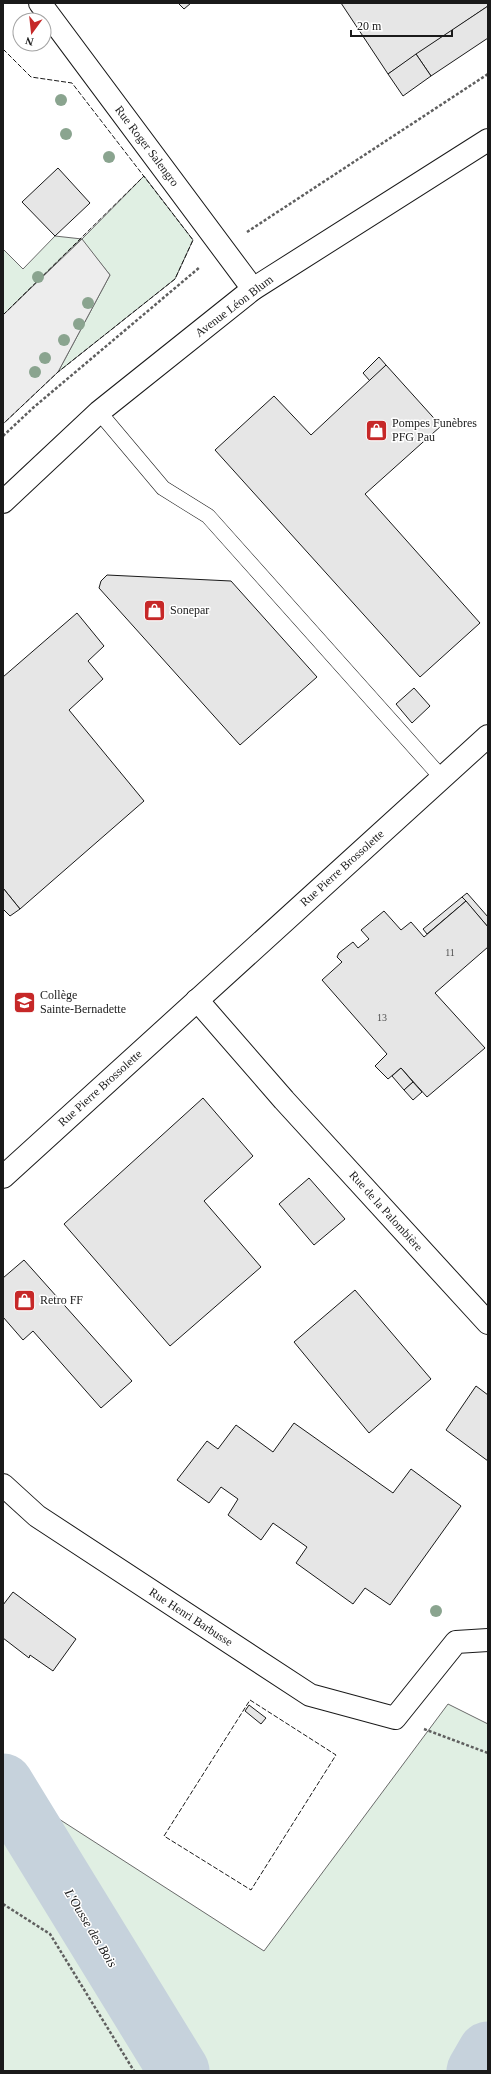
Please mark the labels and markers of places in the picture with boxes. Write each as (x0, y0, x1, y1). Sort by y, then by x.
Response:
place label: Pompes Funèbres PFG Pau (392, 416, 477, 444)
shop icon: Pompes Funèbres PFG Pau (363, 417, 389, 443)
shop icon: Sonepar (142, 597, 168, 623)
place label: Sonepar (170, 603, 209, 617)
place label: Collège Sainte-Bernadette (40, 988, 126, 1016)
school or university icon: Collège Sainte-Bernadette (12, 989, 38, 1015)
shop icon: Retro FF (11, 1287, 37, 1313)
place label: Retro FF (40, 1293, 83, 1307)

